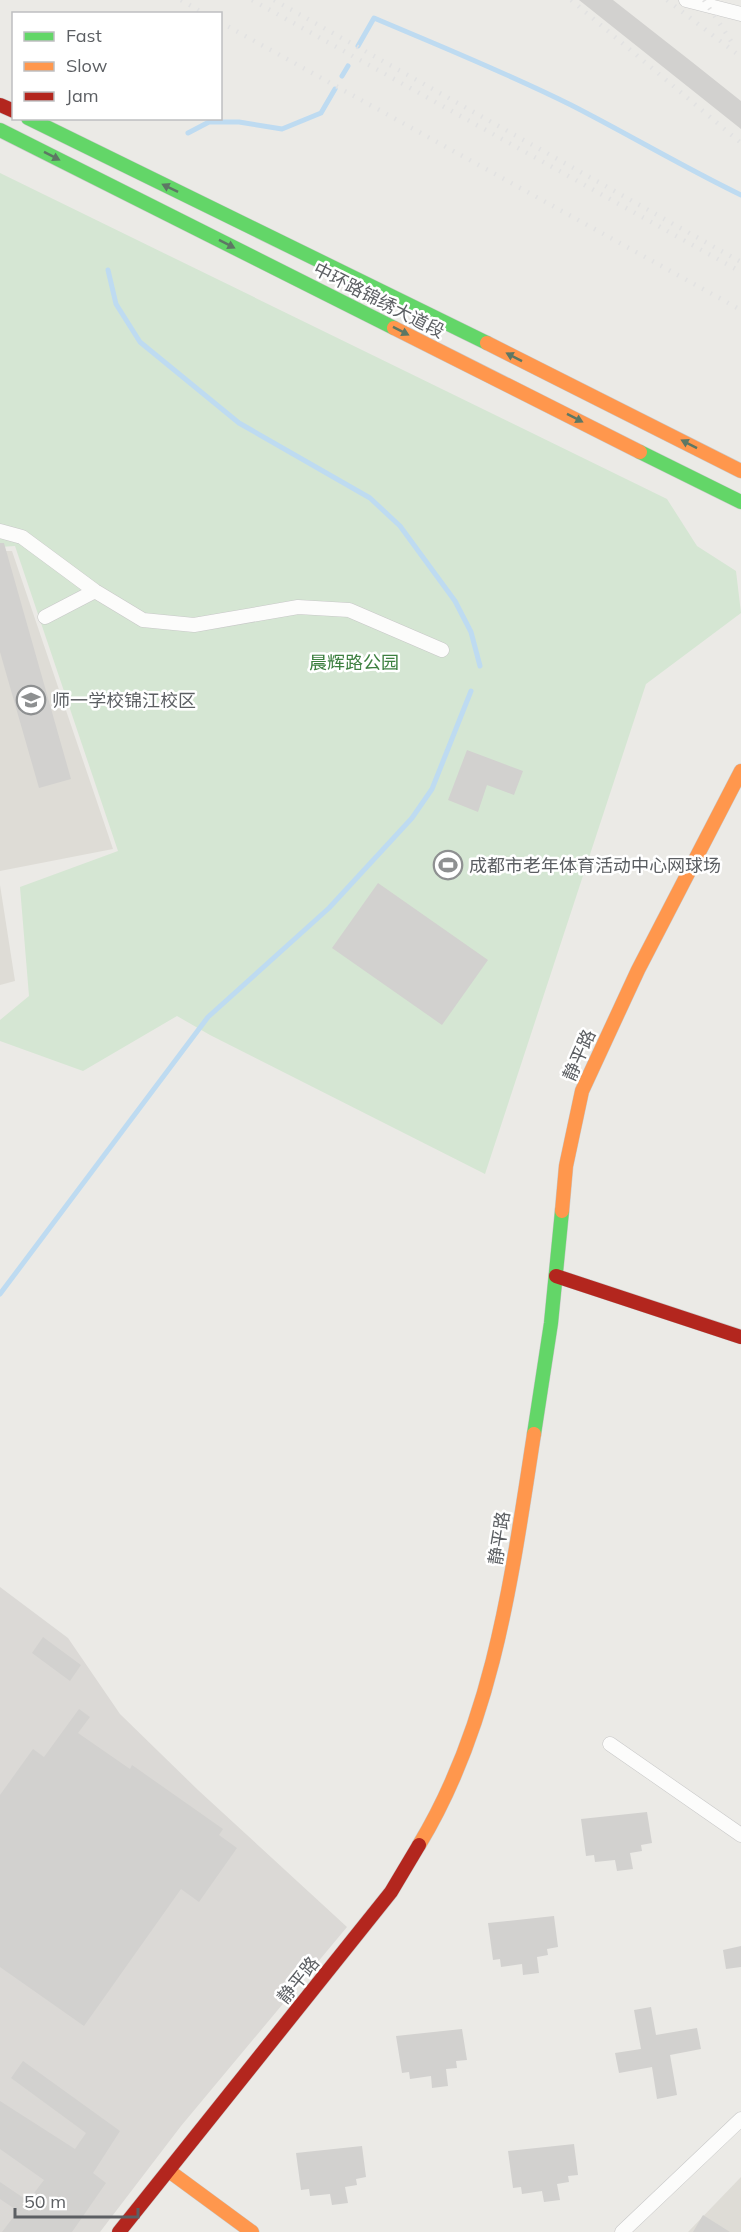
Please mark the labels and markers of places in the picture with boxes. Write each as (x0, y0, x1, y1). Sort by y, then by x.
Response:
school or university icon: 师一学校锦江校区 (15, 684, 47, 716)
place label: 师一学校锦江校区 (52, 689, 196, 712)
sports icon: 成都市老年体育活动中心网球场 (432, 849, 464, 881)
place label: 成都市老年体育活动中心网球场 (469, 854, 721, 877)

